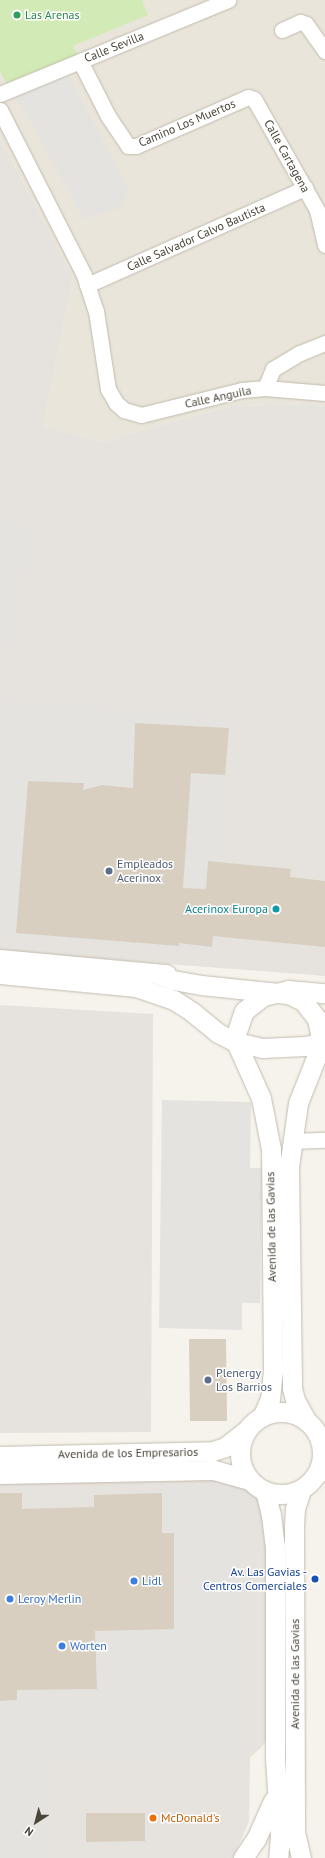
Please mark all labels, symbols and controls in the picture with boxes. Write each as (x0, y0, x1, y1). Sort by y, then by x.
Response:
place label: Las Arenas (25, 8, 80, 22)
marker: Las Arenas (12, 10, 22, 20)
street label: Calle Sevilla (82, 29, 146, 65)
street label: Camino Los Muertos (136, 96, 238, 150)
street label: Calle Cartagena (261, 117, 313, 195)
street label: Calle Salvador Calvo Bautista (125, 200, 267, 274)
street label: Calle Anguila (183, 383, 253, 411)
place label: Empleados Acerinox (117, 857, 173, 885)
marker: Empleados Acerinox (104, 866, 114, 876)
place label: Acerinox Europa (185, 902, 268, 916)
marker: Acerinox Europa (271, 904, 281, 914)
street label: Avenida de las Gavias (263, 1172, 279, 1282)
place label: Plenergy Los Barrios (216, 1366, 272, 1394)
marker: Plenergy Los Barrios (203, 1375, 213, 1385)
street label: Avenida de los Empresarios (58, 1445, 198, 1461)
place label: Av. Las Gavias - Centros Comerciales (203, 1565, 307, 1593)
place label: Lidl (142, 1574, 161, 1588)
marker: Av. Las Gavias - Centros Comerciales (310, 1574, 320, 1584)
marker: Lidl (129, 1576, 139, 1586)
place label: Leroy Merlin (18, 1592, 82, 1606)
marker: Leroy Merlin (5, 1594, 15, 1604)
street label: Avenida de las Gavias (288, 1619, 302, 1729)
place label: Worten (70, 1639, 107, 1653)
marker: Worten (57, 1641, 67, 1651)
north arrow (16, 1802, 56, 1842)
place label: McDonald's (161, 1811, 220, 1825)
marker: McDonald's (148, 1813, 158, 1823)
text: N (22, 1824, 36, 1840)

